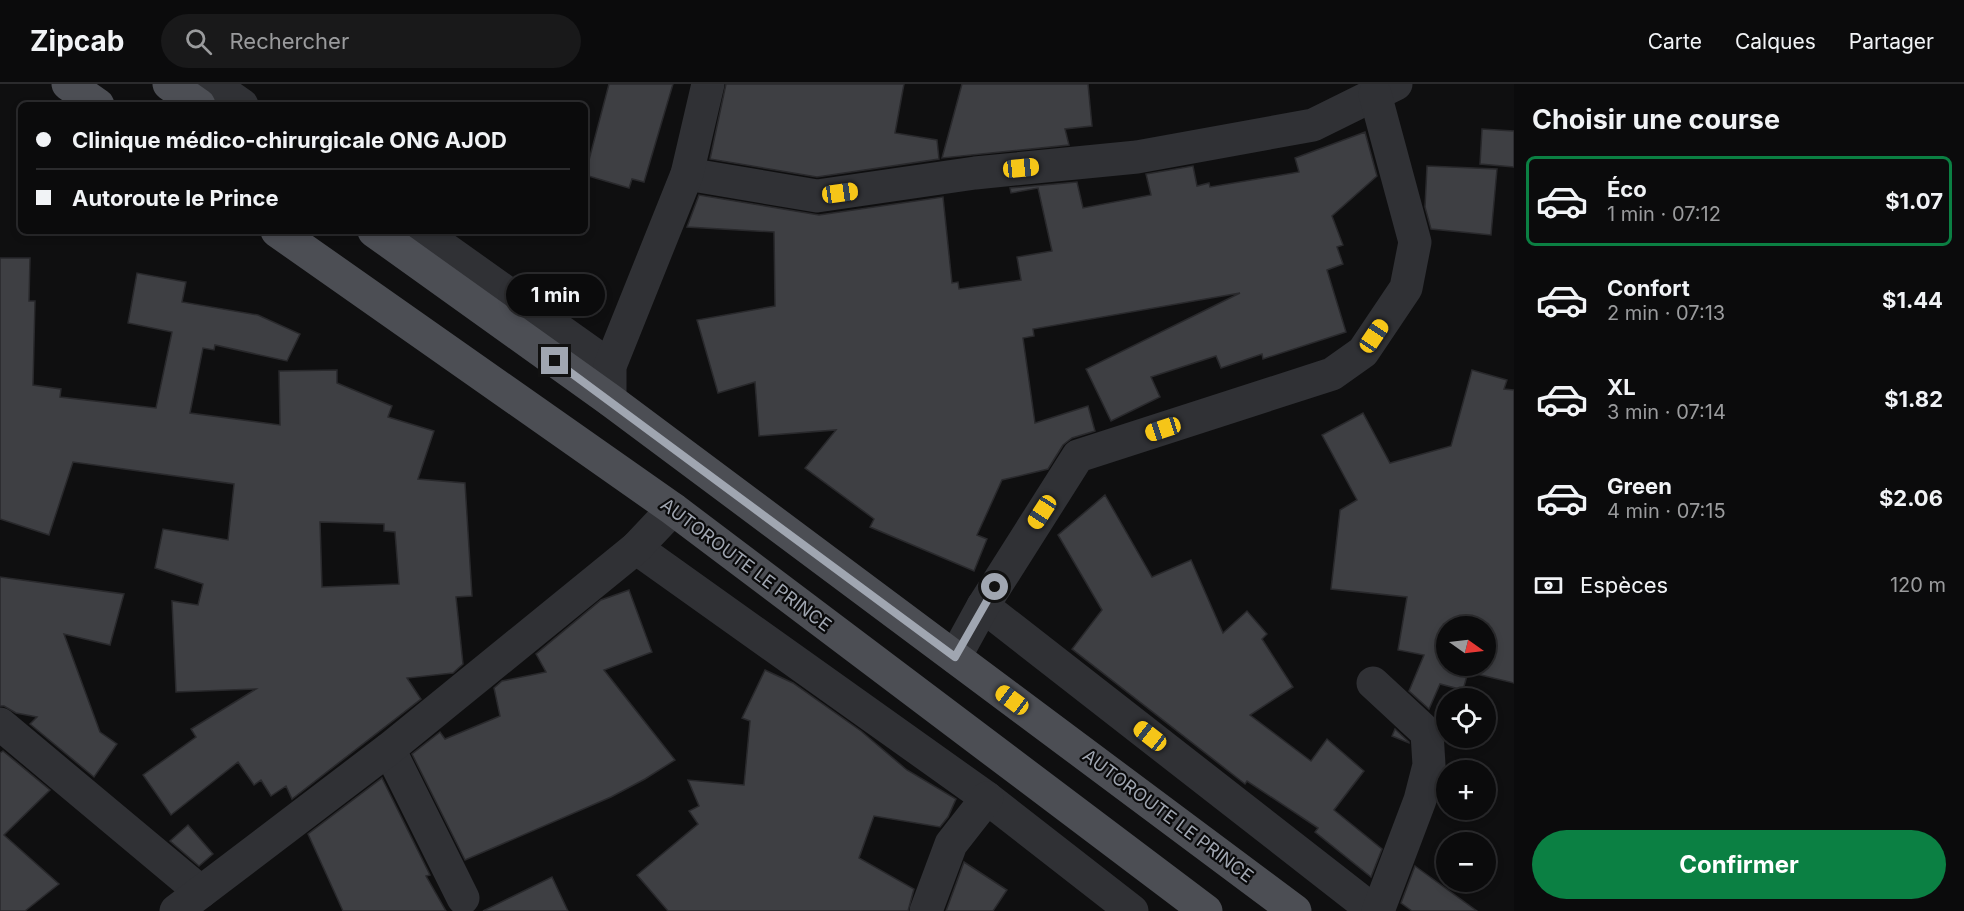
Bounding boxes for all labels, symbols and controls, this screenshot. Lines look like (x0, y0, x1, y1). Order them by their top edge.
search box (161, 14, 581, 68)
text: Zipcab (30, 24, 125, 58)
icon: search (182, 25, 215, 58)
text: Rechercher (230, 28, 349, 54)
text: Carte (1648, 29, 1702, 54)
text: Calques (1735, 29, 1816, 54)
text: Partager (1849, 29, 1934, 54)
text: Choisir une course (1532, 103, 1780, 136)
text: Clinique médico-chirurgicale ONG AJOD (72, 127, 507, 153)
car (1002, 157, 1040, 179)
icon: car (1535, 174, 1589, 228)
text: Éco (1607, 176, 1647, 202)
car (821, 182, 859, 204)
text: Autoroute le Prince (72, 185, 279, 211)
text: $1.07 (1885, 188, 1943, 214)
text: 1 min · 07:12 (1607, 202, 1721, 226)
icon: car (1535, 273, 1589, 327)
callout: 1 min (506, 274, 604, 316)
text: Confort (1607, 275, 1690, 301)
text: 1 min (531, 283, 580, 307)
text: $1.44 (1882, 287, 1943, 313)
text: 2 min · 07:13 (1607, 301, 1725, 325)
car (1356, 316, 1392, 356)
route end (541, 347, 568, 374)
icon: car (1535, 372, 1589, 426)
text: XL (1607, 374, 1636, 400)
text: $1.82 (1884, 386, 1943, 412)
text: 3 min · 07:14 (1607, 400, 1726, 424)
car (1143, 415, 1183, 443)
icon: car (1535, 471, 1589, 525)
text: Green (1607, 473, 1672, 499)
text: $2.06 (1879, 485, 1943, 511)
car (1025, 492, 1059, 532)
street label: AUTOROUTE LE PRINCE (657, 494, 836, 636)
text: 4 min · 07:15 (1607, 499, 1726, 523)
icon: cash (1532, 569, 1565, 602)
text: Espèces (1580, 572, 1668, 598)
route start (981, 573, 1008, 600)
text: 120 m (1890, 573, 1946, 597)
north arrow (1436, 616, 1496, 676)
map controls (1436, 616, 1496, 892)
car (992, 682, 1032, 718)
button: locate (1436, 688, 1496, 748)
car (1130, 718, 1170, 754)
street label: AUTOROUTE LE PRINCE (1079, 745, 1258, 887)
button: + (1436, 760, 1496, 820)
button: Confirmer (1532, 830, 1946, 899)
button: − (1436, 832, 1496, 892)

